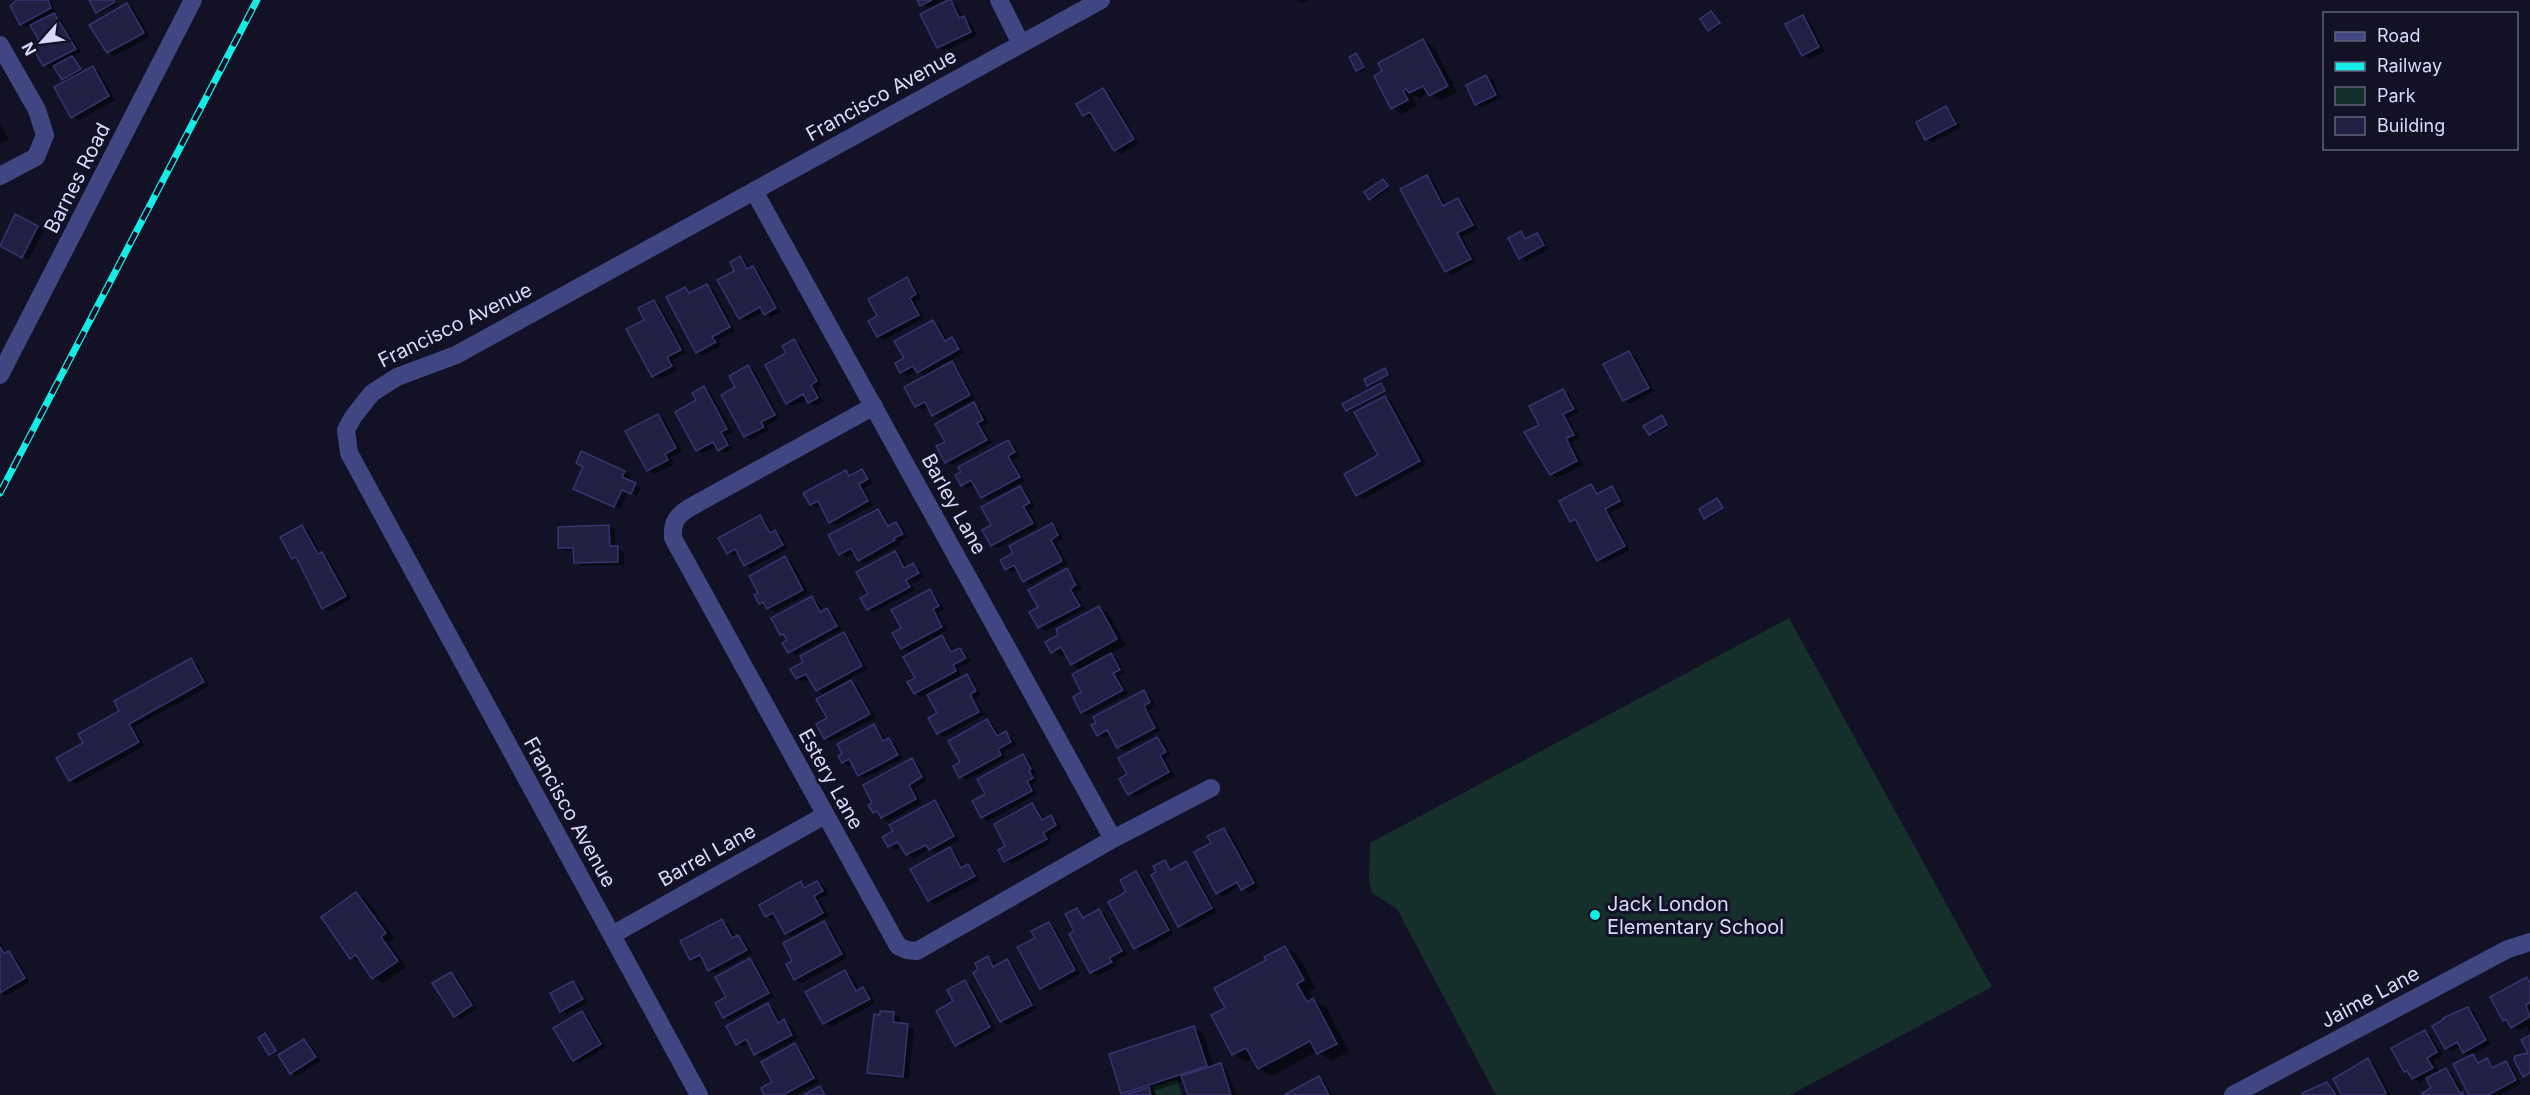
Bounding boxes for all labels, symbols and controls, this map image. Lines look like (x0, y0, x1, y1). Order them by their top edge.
north arrow (12, 12, 72, 72)
legend (2323, 12, 2518, 150)
text: Road (2377, 25, 2420, 46)
text: N (17, 39, 40, 59)
street label: Francisco Avenue (802, 44, 960, 146)
text: Railway (2377, 55, 2442, 76)
text: Park (2377, 85, 2416, 106)
text: Building (2377, 115, 2445, 136)
street label: Barnes Road (39, 119, 115, 237)
street label: Francisco Avenue (374, 277, 536, 373)
street label: Barley Lane (917, 450, 991, 558)
street label: Estery Lane (794, 725, 868, 833)
street label: Francisco Avenue (519, 733, 621, 891)
street label: Barrel Lane (654, 818, 760, 892)
place label: Jack London Elementary School (1607, 892, 1784, 939)
marker: Jack London Elementary School (1588, 908, 1602, 922)
street label: Jaime Lane (2317, 961, 2423, 1033)

